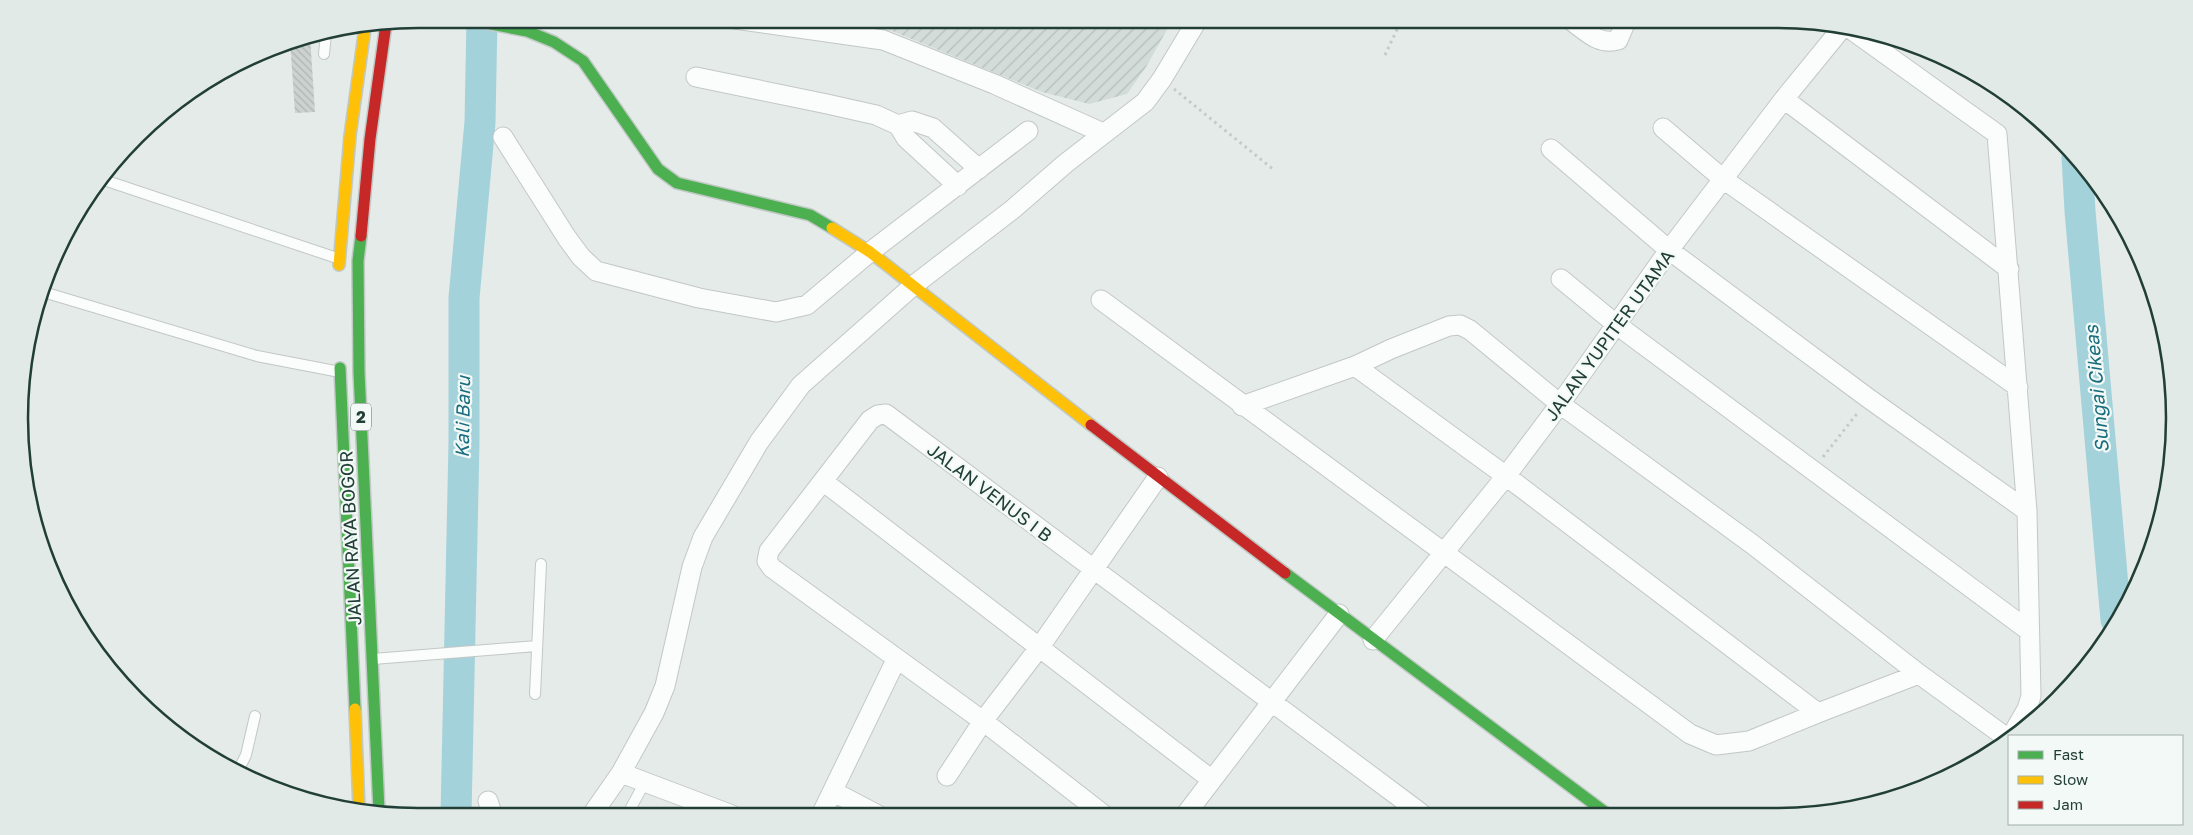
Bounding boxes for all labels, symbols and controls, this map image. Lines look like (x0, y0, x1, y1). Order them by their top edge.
street label: JALAN YUPITER UTAMA (1540, 245, 1678, 425)
water label: Sungai Cikeas (2079, 323, 2113, 454)
water label: Kali Baru (450, 374, 474, 458)
road number: 2 (351, 404, 371, 431)
street label: JALAN VENUS I B (923, 438, 1057, 546)
street label: JALAN RAYA BOGOR (334, 450, 366, 626)
legend (2008, 735, 2183, 825)
text: Fast (2053, 745, 2084, 763)
text: Slow (2053, 770, 2088, 788)
text: Jam (2053, 795, 2083, 813)

